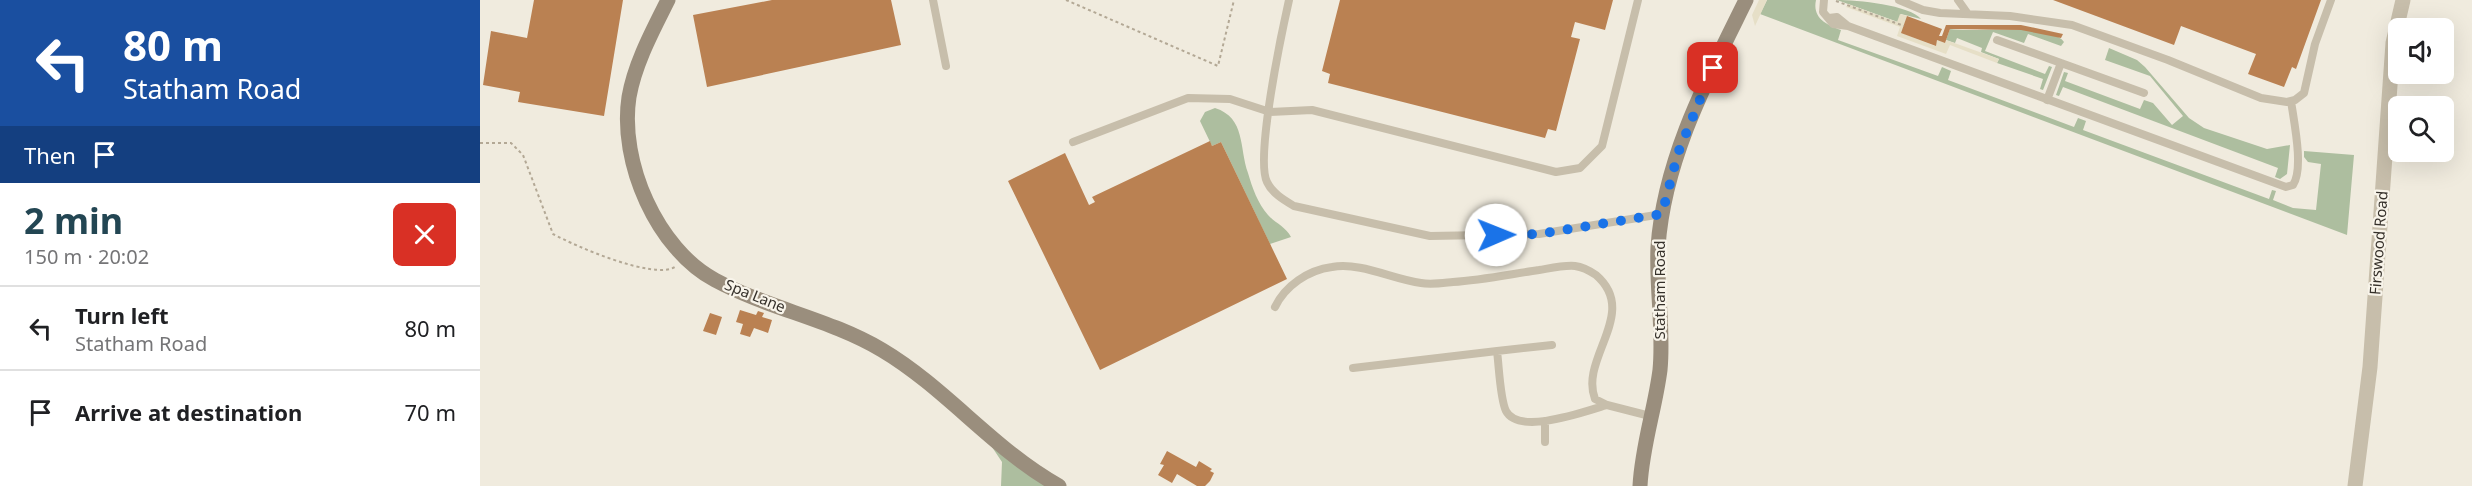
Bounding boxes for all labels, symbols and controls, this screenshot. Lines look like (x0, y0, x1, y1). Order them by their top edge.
text: 80 m (123, 16, 223, 73)
map controls (2388, 18, 2454, 162)
button: sound (2388, 18, 2454, 84)
icon: left (24, 24, 102, 102)
pin (1687, 42, 1738, 93)
icon: arrive (1696, 51, 1729, 84)
text: Statham Road (123, 70, 301, 107)
button: search (2388, 96, 2454, 162)
icon: arrive (88, 138, 121, 171)
text: Then (24, 140, 76, 170)
street label: Firswood Road (2364, 190, 2392, 296)
text: 2 min (24, 196, 123, 245)
button: close (393, 203, 456, 266)
position arrow (1464, 203, 1528, 267)
street label: Statham Road (1649, 240, 1669, 340)
text: 150 m · 20:02 (24, 243, 149, 270)
street label: Spa Lane (722, 274, 789, 316)
text: Turn left (75, 300, 169, 330)
icon: left (24, 312, 57, 345)
text: 80 m (405, 313, 456, 343)
text: Statham Road (75, 330, 207, 357)
icon: arrive (24, 396, 57, 429)
text: Arrive at destination (75, 397, 302, 427)
text: 70 m (405, 397, 456, 427)

